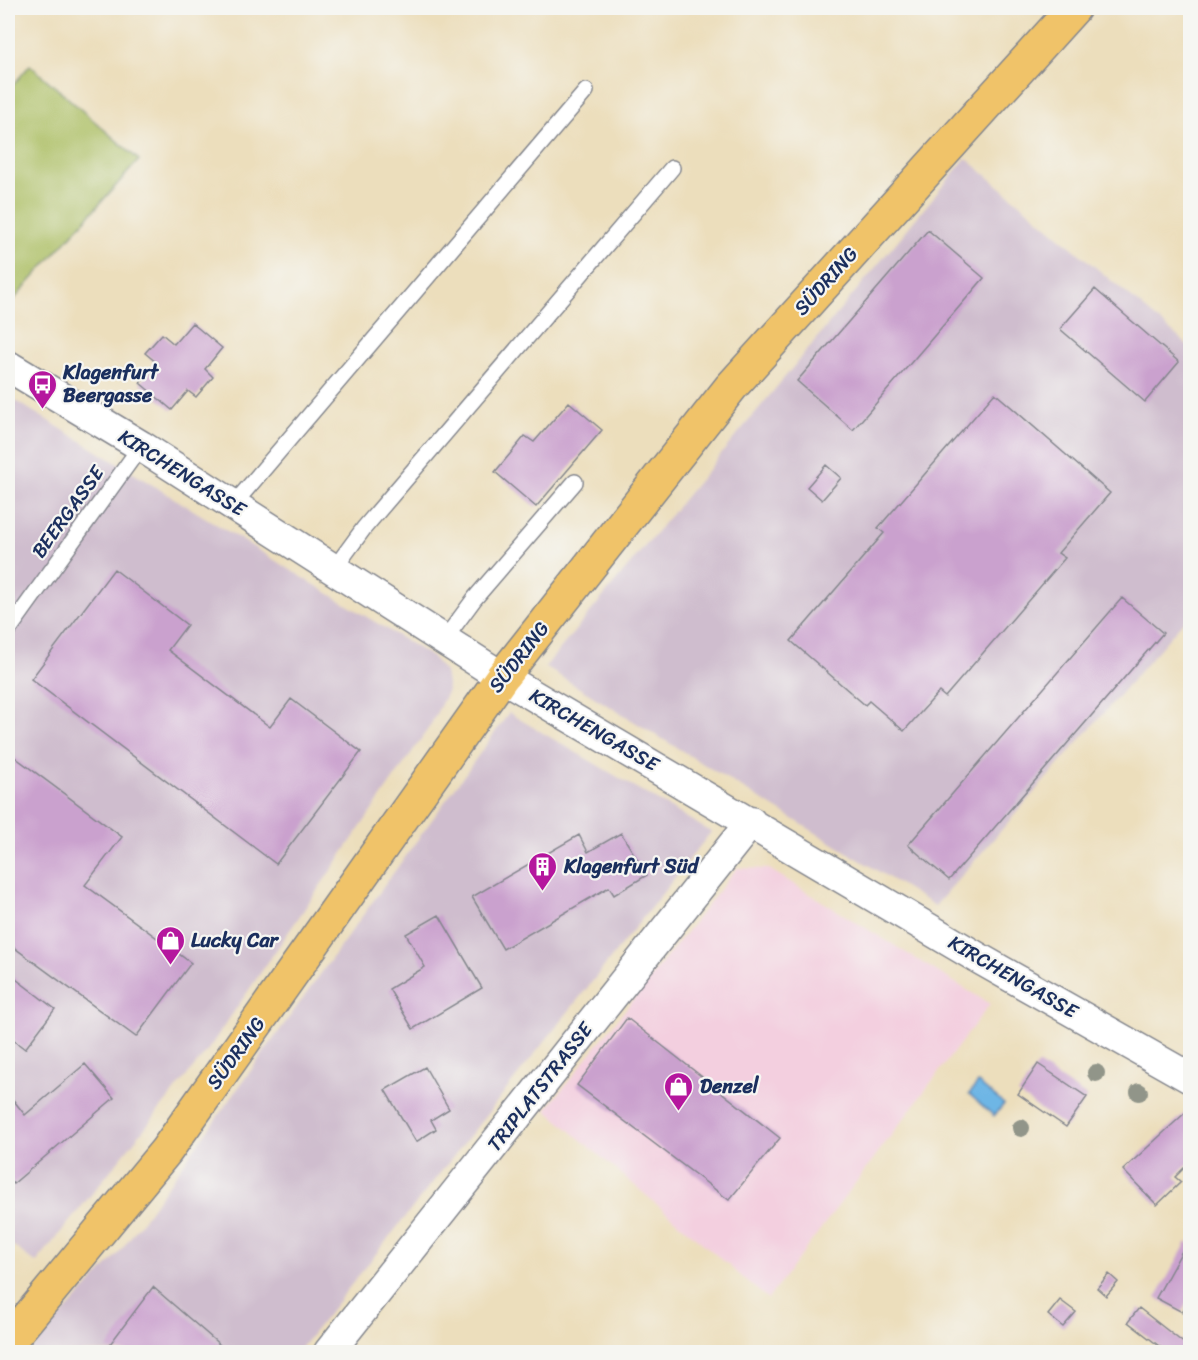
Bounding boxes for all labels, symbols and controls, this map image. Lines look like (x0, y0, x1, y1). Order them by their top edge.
street label: SÜDRING (785, 238, 867, 324)
place label: Klagenfurt Beergasse (62, 355, 160, 413)
bus stop icon: Klagenfurt Beergasse (26, 368, 58, 410)
street label: KIRCHENGASSE (111, 420, 254, 527)
street label: BEERGASSE (22, 457, 115, 566)
street label: SÜDRING (479, 613, 559, 701)
street label: KIRCHENGASSE (522, 679, 667, 782)
place label: Klagenfurt Süd (563, 849, 700, 884)
building icon: Klagenfurt Süd (527, 850, 559, 892)
place label: Lucky Car (191, 923, 280, 958)
shop icon: Lucky Car (154, 924, 186, 966)
street label: KIRCHENGASSE (941, 926, 1086, 1029)
street label: SÜDRING (197, 1009, 275, 1097)
street label: TRIPLATSTRASSE (478, 1013, 603, 1160)
place label: Denzel (700, 1069, 760, 1104)
shop icon: Denzel (663, 1070, 695, 1112)

